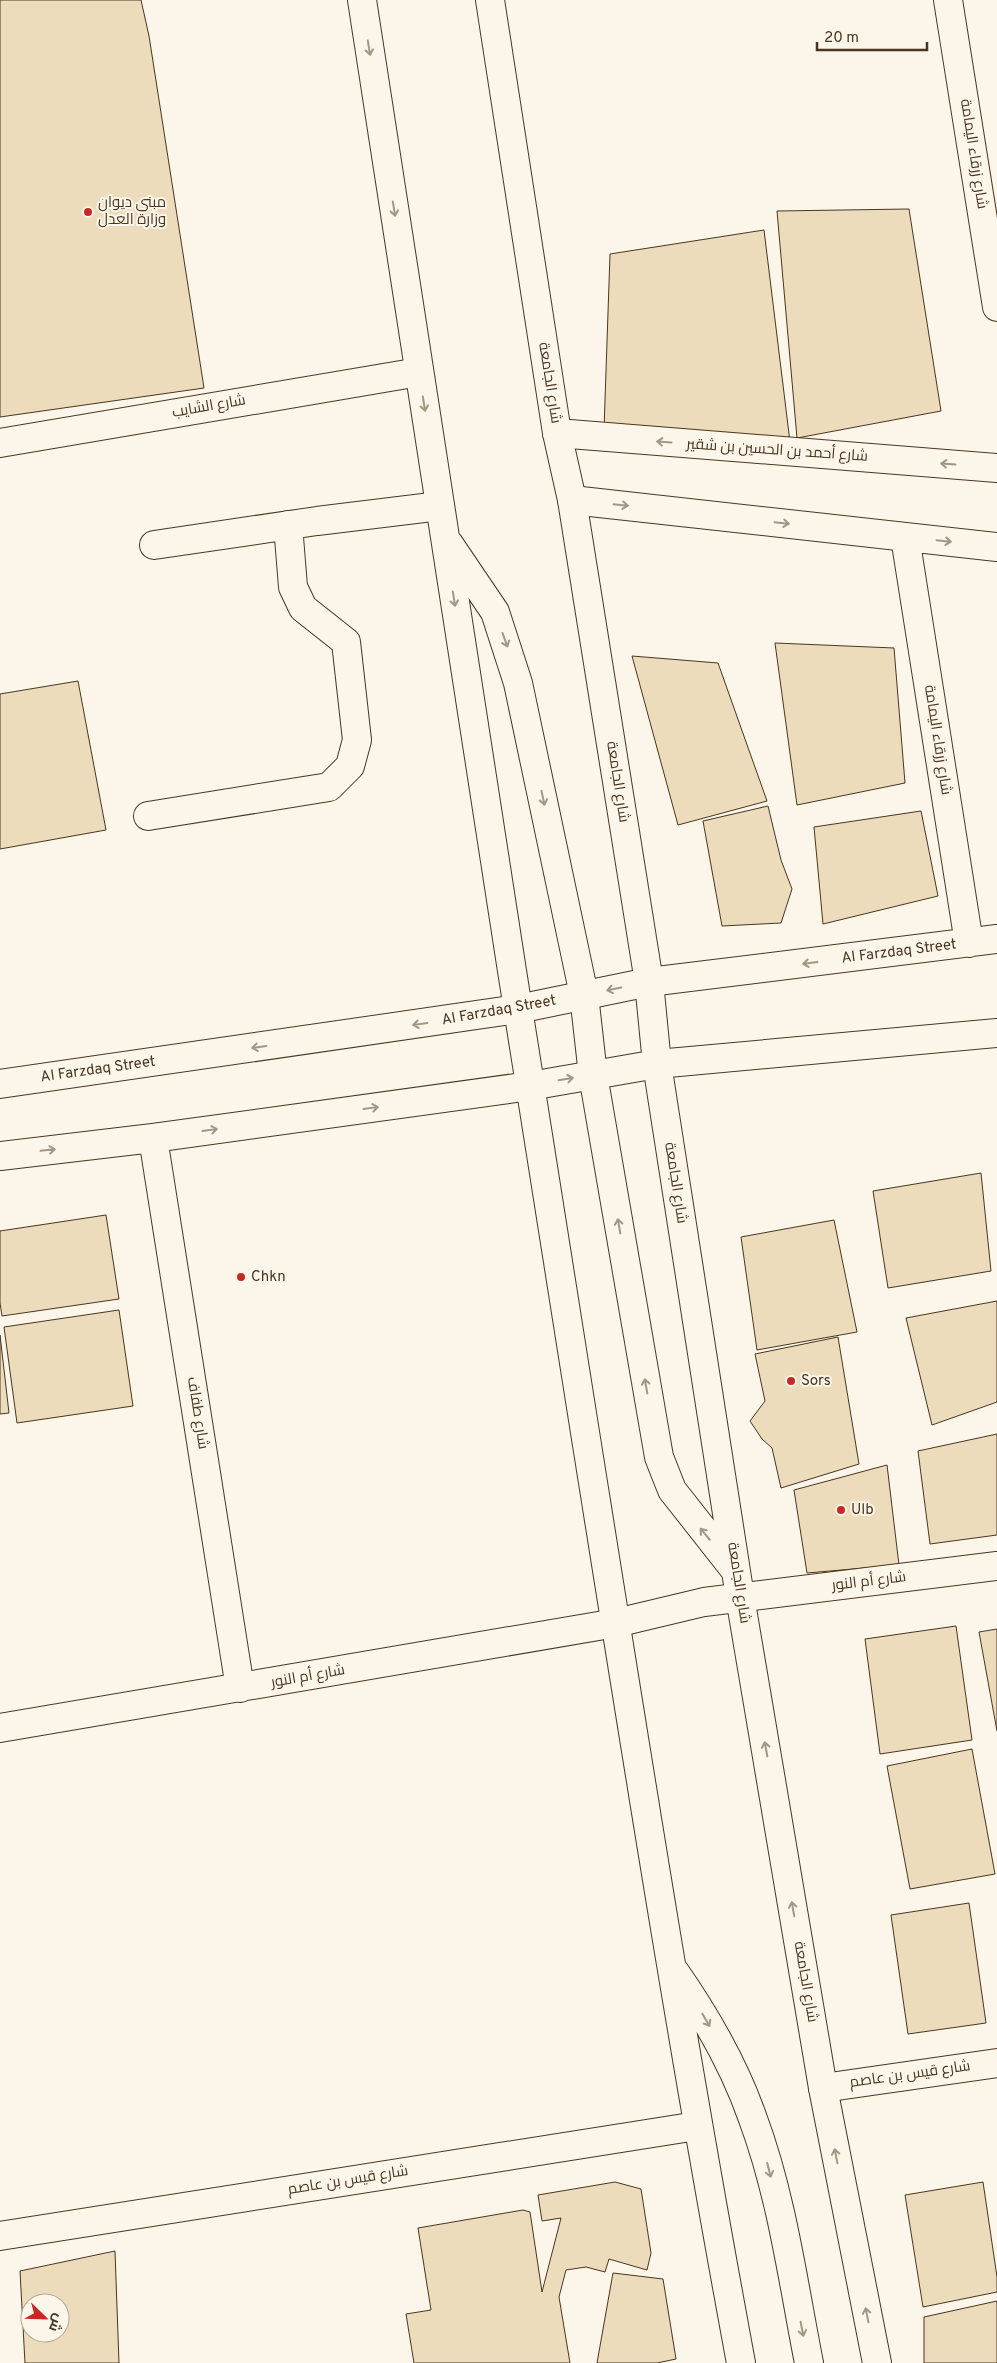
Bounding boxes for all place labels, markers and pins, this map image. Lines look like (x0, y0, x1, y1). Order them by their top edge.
place label: مبنى ديوان وزارة العدل (98, 194, 166, 230)
marker: مبنى ديوان وزارة العدل (82, 206, 94, 218)
place label: Chkn (251, 1268, 286, 1287)
marker: Chkn (235, 1271, 247, 1283)
place label: Sors (801, 1372, 831, 1391)
marker: Sors (785, 1375, 797, 1387)
place label: Ulb (851, 1501, 874, 1520)
marker: Ulb (835, 1504, 847, 1516)

